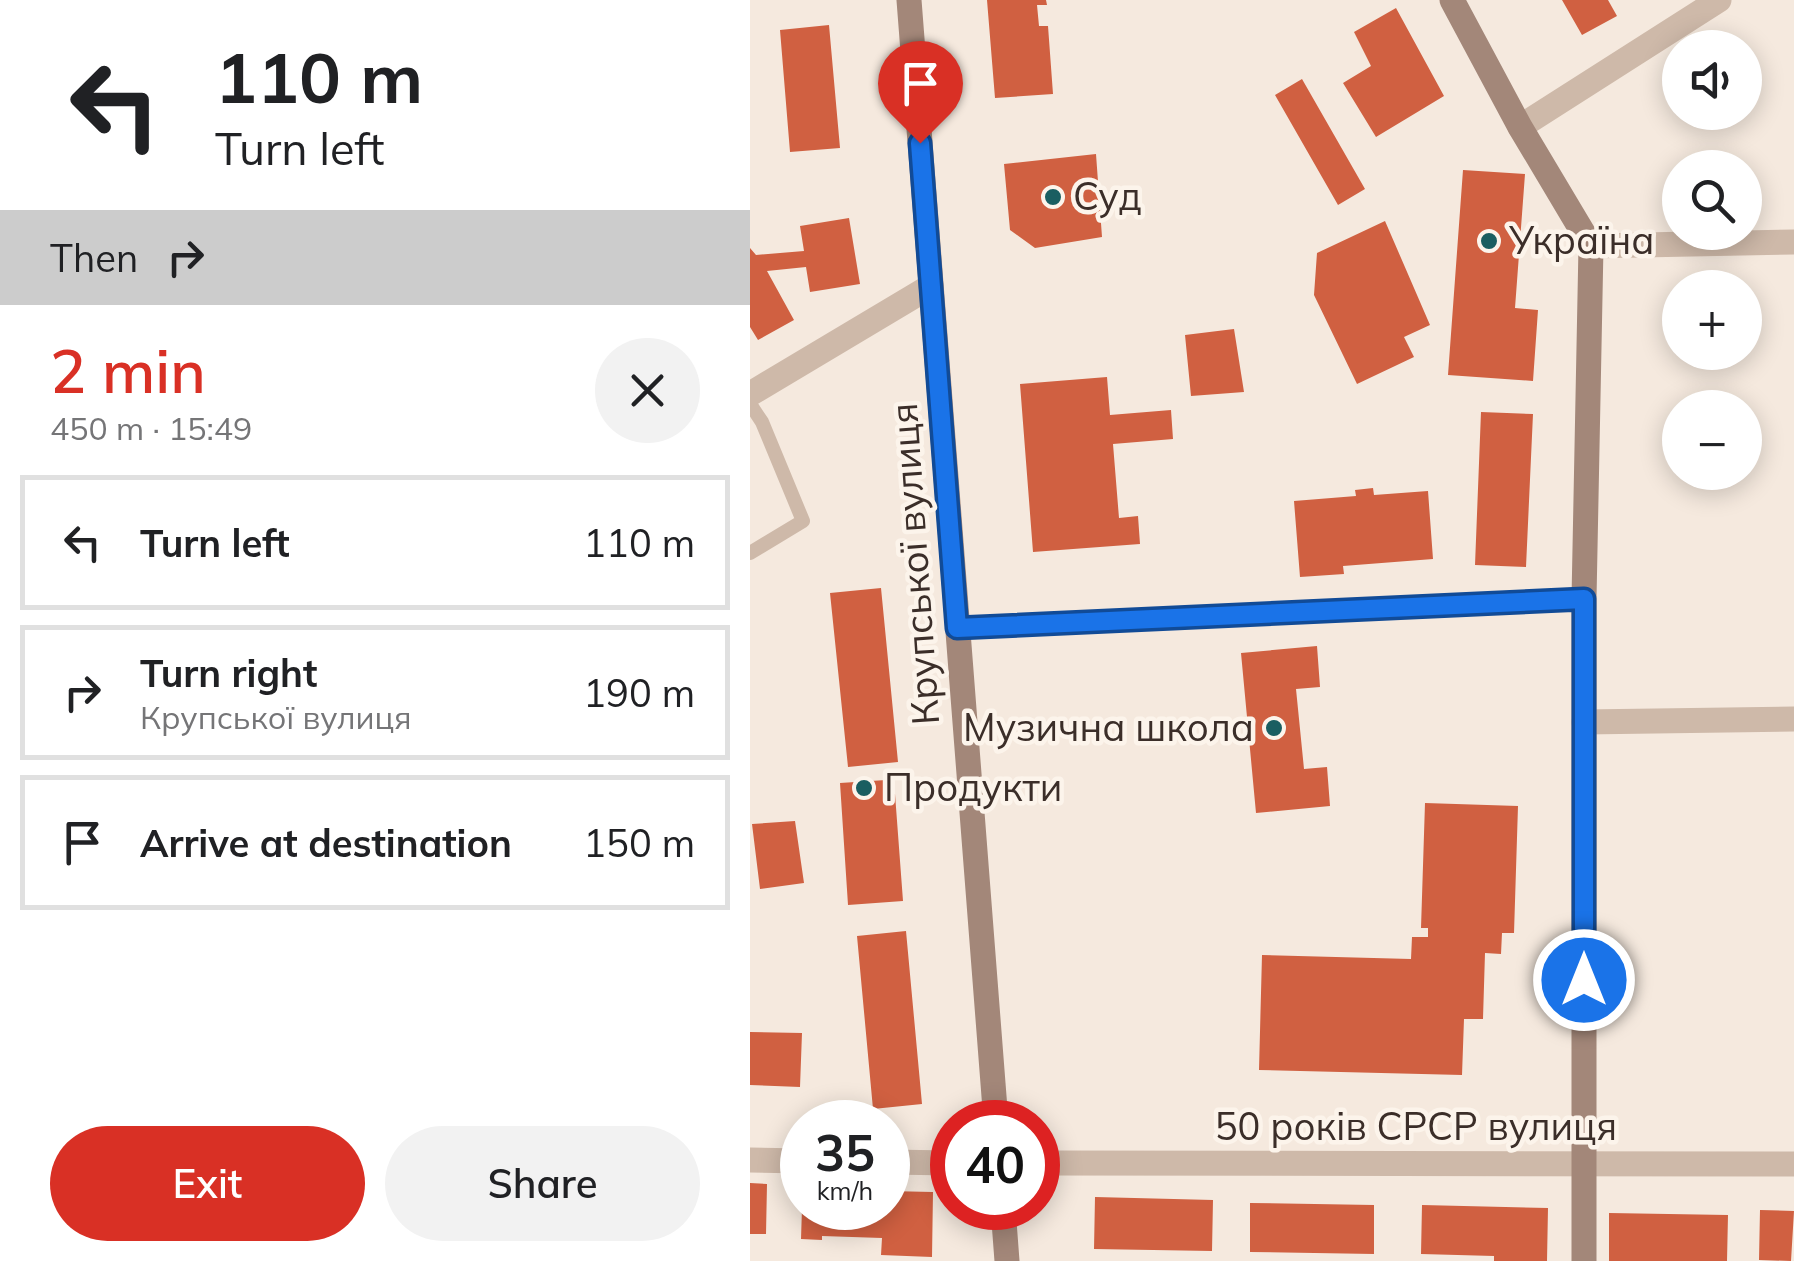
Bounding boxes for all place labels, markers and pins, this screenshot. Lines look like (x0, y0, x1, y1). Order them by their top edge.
pin (878, 41, 963, 144)
place label: Суд (1073, 172, 1142, 220)
marker: Суд (1042, 186, 1064, 208)
place label: Україна (1508, 216, 1654, 264)
marker: Україна (1478, 230, 1500, 252)
place label: Музична школа (963, 703, 1254, 751)
marker: Музична школа (1263, 717, 1285, 739)
place label: Продукти (884, 763, 1062, 811)
marker: Продукти (853, 777, 875, 799)

